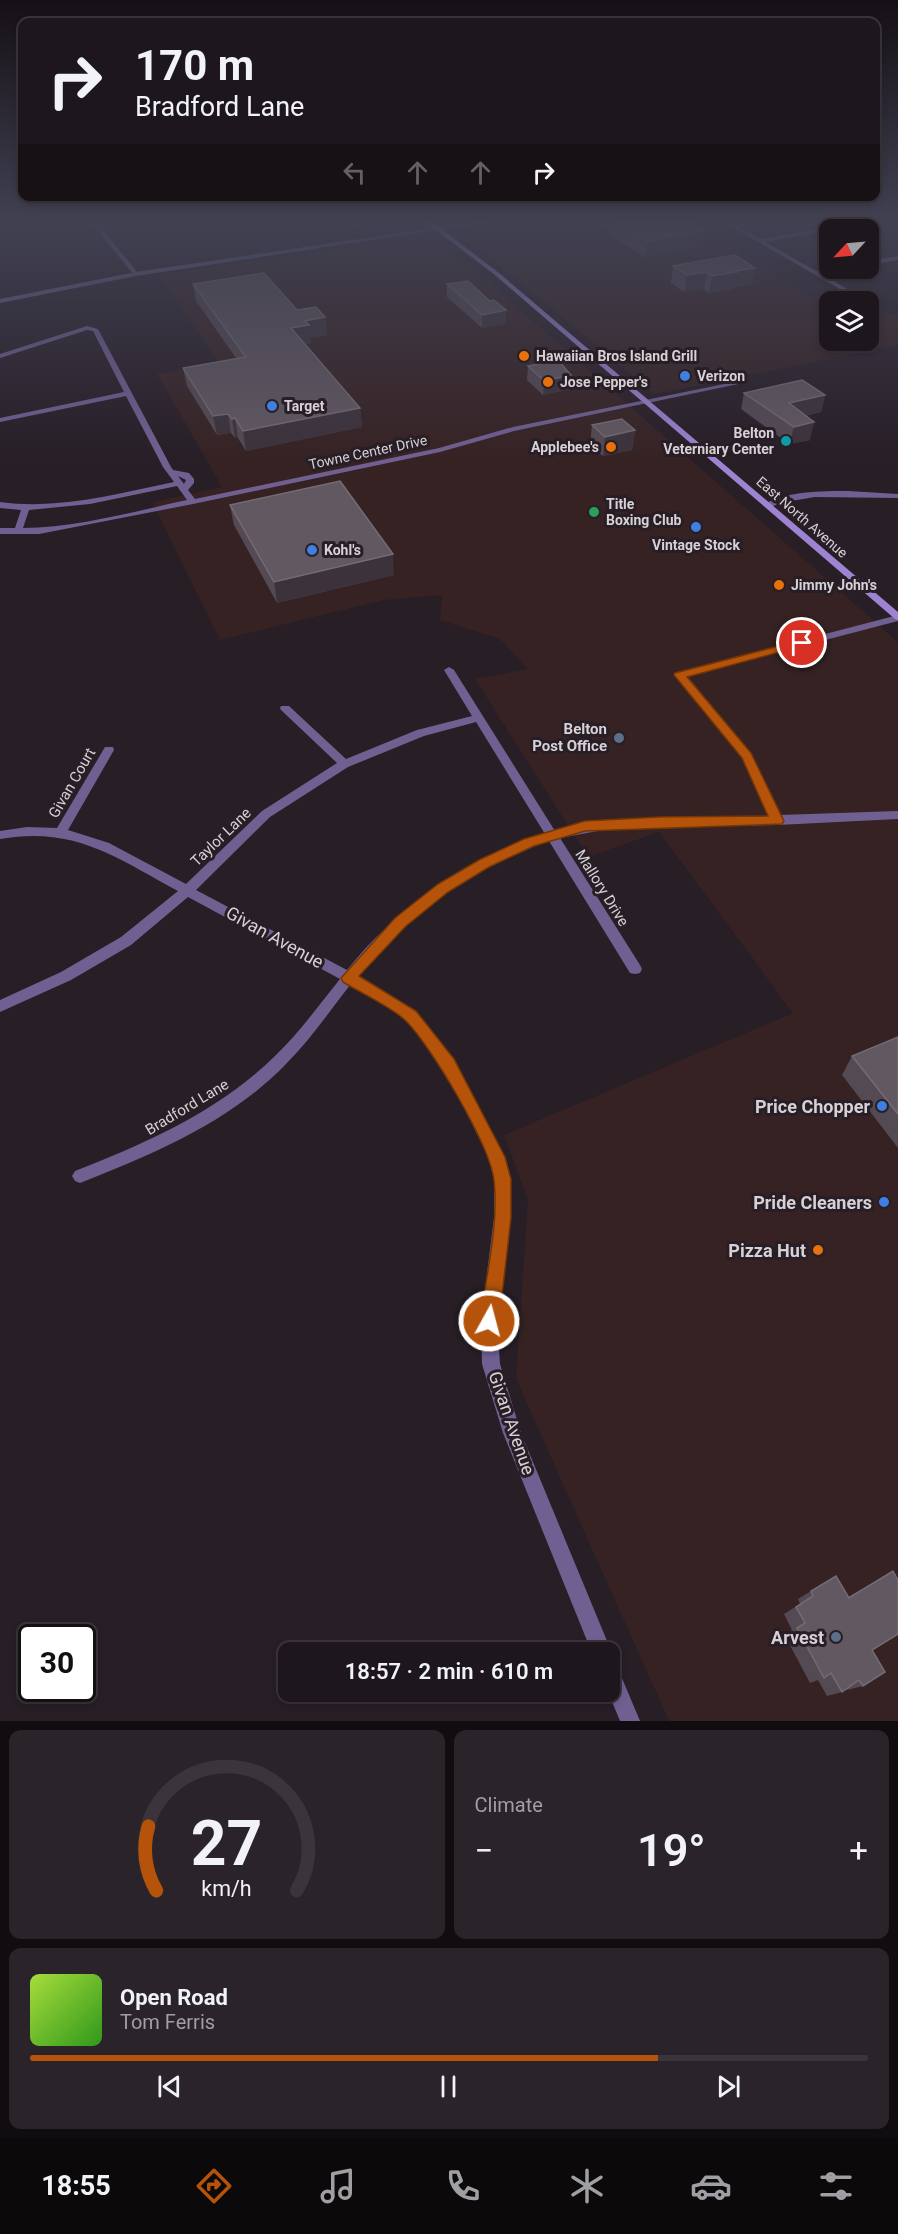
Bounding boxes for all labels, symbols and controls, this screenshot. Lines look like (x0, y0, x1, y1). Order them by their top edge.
text: 170 m (135, 41, 254, 90)
icon: right (36, 42, 114, 120)
text: Bradford Lane (135, 91, 304, 123)
icon: left (338, 156, 371, 189)
icon: ahead (401, 156, 434, 189)
icon: ahead (464, 156, 497, 189)
icon: right (527, 156, 560, 189)
north arrow (819, 219, 879, 279)
map controls (819, 219, 879, 351)
button: layers (819, 291, 879, 351)
place label: Hawaiian Bros Island Grill (536, 348, 697, 364)
marker: Hawaiian Bros Island Grill (517, 349, 531, 363)
place label: Verizon (697, 368, 745, 384)
marker: Verizon (678, 369, 692, 383)
place label: Jose Pepper's (560, 374, 648, 390)
marker: Jose Pepper's (541, 375, 555, 389)
place label: Target (284, 398, 325, 414)
marker: Target (265, 399, 279, 413)
place label: Belton Veterniary Center (663, 425, 774, 457)
street label: Towne Center Drive (307, 432, 429, 472)
marker: Belton Veterniary Center (779, 434, 793, 448)
place label: Applebee's (531, 439, 599, 455)
marker: Applebee's (604, 440, 618, 454)
street label: East North Avenue (753, 473, 851, 561)
place label: Title Boxing Club (606, 496, 682, 528)
marker: Title Boxing Club (587, 505, 601, 519)
marker: Vintage Stock (689, 520, 703, 534)
place label: Vintage Stock (652, 537, 740, 553)
place label: Kohl's (324, 542, 361, 558)
marker: Kohl's (305, 543, 319, 557)
place label: Jimmy John's (791, 577, 877, 593)
marker: Jimmy John's (772, 578, 786, 592)
pin (776, 617, 827, 668)
icon: arrive (785, 626, 818, 659)
place label: Belton Post Office (532, 720, 607, 755)
marker: Belton Post Office (612, 731, 626, 745)
street label: Givan Court (45, 745, 99, 821)
street label: Taylor Lane (187, 804, 255, 870)
street label: Mallory Drive (571, 846, 633, 930)
street label: Givan Avenue (223, 902, 327, 972)
street label: Bradford Lane (142, 1075, 232, 1139)
place label: Price Chopper (755, 1096, 870, 1117)
marker: Price Chopper (875, 1099, 889, 1113)
place label: Pride Cleaners (753, 1192, 872, 1213)
marker: Pride Cleaners (877, 1195, 891, 1209)
place label: Pizza Hut (728, 1240, 806, 1261)
marker: Pizza Hut (811, 1243, 825, 1257)
position arrow (457, 1289, 521, 1353)
street label: Givan Avenue (484, 1368, 540, 1478)
speed limit sign: 30 (18, 1624, 96, 1702)
place label: Arvest (771, 1627, 824, 1648)
marker: Arvest (829, 1630, 843, 1644)
text: 18:57 · 2 min · 610 m (345, 1659, 553, 1684)
text: Climate (475, 1793, 543, 1817)
text: 27 (191, 1807, 263, 1880)
text: 19° (637, 1824, 706, 1877)
text: − (475, 1831, 493, 1870)
text: + (849, 1831, 868, 1870)
text: km/h (202, 1877, 252, 1902)
text: Open Road (120, 1985, 228, 2010)
text: Tom Ferris (120, 2010, 215, 2034)
icon: previous (153, 2070, 186, 2103)
icon: pause (432, 2070, 465, 2103)
icon: next (712, 2070, 745, 2103)
icon: directions (193, 2165, 235, 2207)
icon: music (317, 2165, 359, 2207)
icon: phone (442, 2165, 484, 2207)
icon: climate (566, 2165, 608, 2207)
icon: car (690, 2165, 732, 2207)
icon: filters (815, 2165, 857, 2207)
text: 18:55 (41, 2170, 111, 2202)

